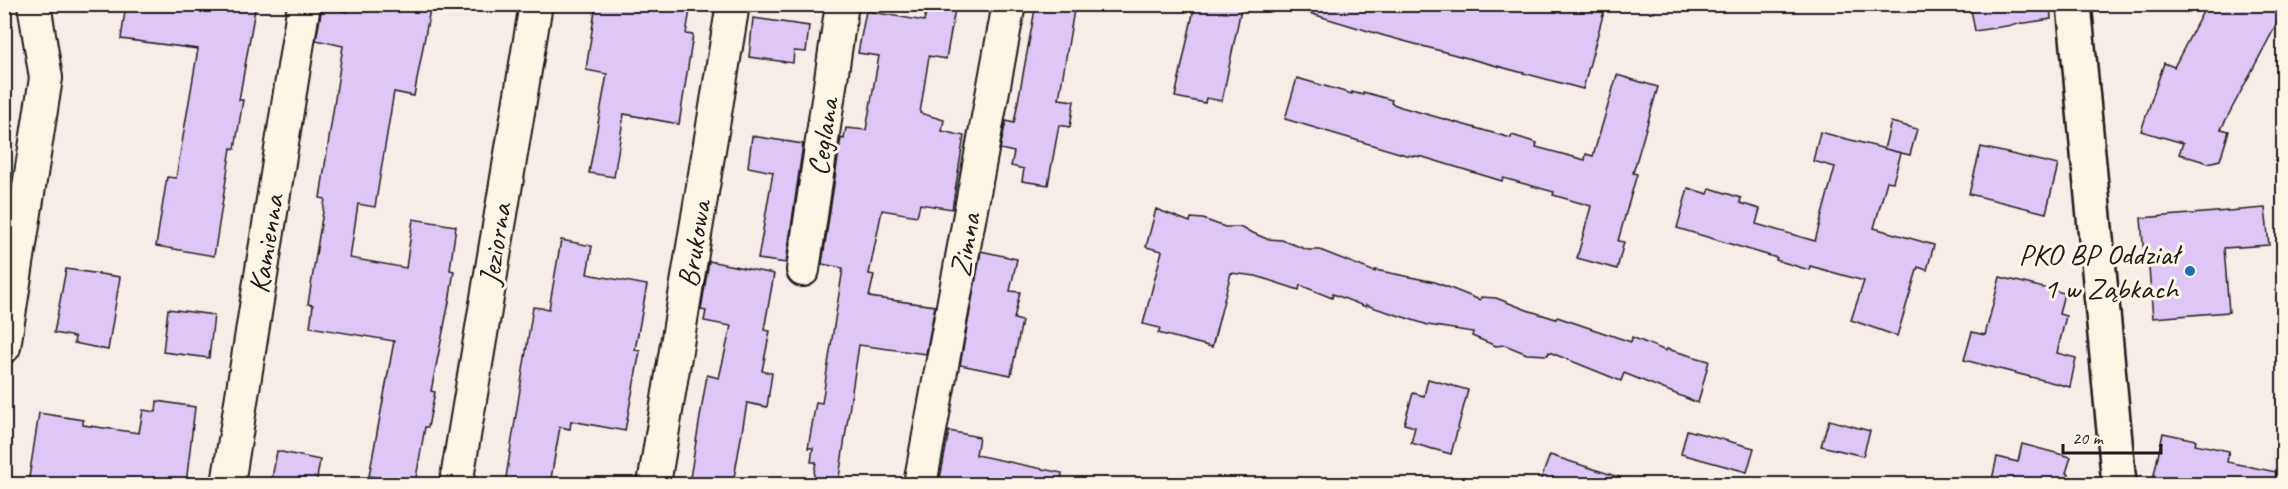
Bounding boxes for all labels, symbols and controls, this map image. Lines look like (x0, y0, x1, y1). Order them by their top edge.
street label: Ceglana (799, 93, 848, 178)
street label: Kamienna (239, 190, 293, 296)
street label: Brukowa (668, 195, 720, 290)
street label: Jeziorna (470, 199, 520, 289)
street label: Zimna (941, 208, 990, 280)
place label: PKO BP Oddział 1 w Ząbkach (2019, 235, 2183, 307)
marker: PKO BP Oddział 1 w Ząbkach (2183, 264, 2197, 278)
scale bar (2063, 417, 2160, 455)
text: 20 m (2072, 427, 2105, 449)

